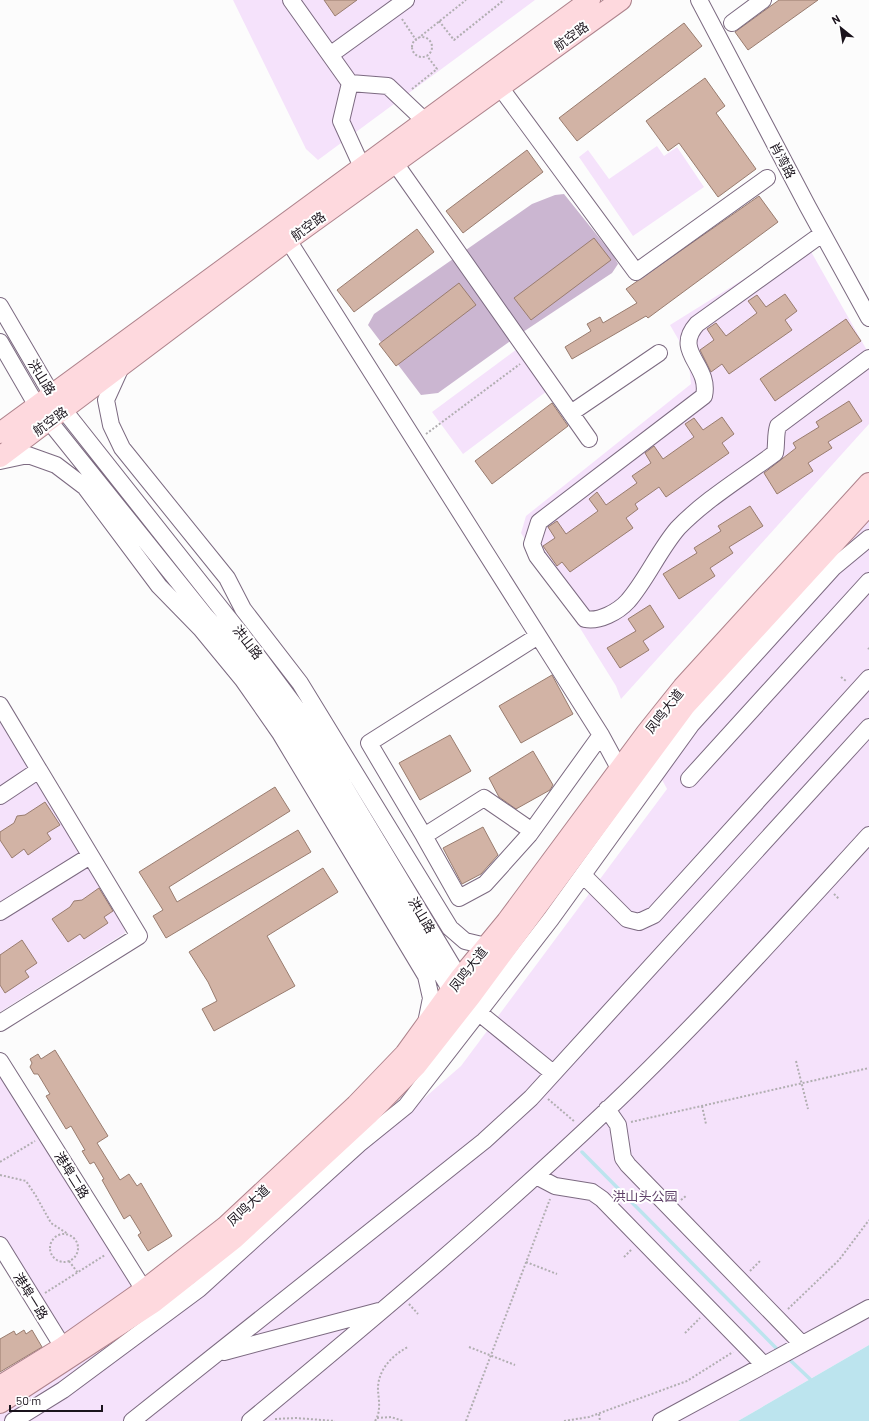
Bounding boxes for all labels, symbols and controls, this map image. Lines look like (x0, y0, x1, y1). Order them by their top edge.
north arrow (821, 8, 861, 48)
text: N (829, 11, 842, 26)
street label: 航空路 (551, 18, 591, 54)
street label: 肖湾路 (767, 139, 799, 181)
street label: 航空路 (288, 208, 328, 244)
street label: 洪山路 (25, 356, 59, 398)
street label: 航空路 (30, 403, 70, 439)
street label: 洪山路 (230, 622, 266, 662)
street label: 凤鸣大道 (642, 686, 686, 736)
street label: 洪山路 (405, 894, 439, 936)
street label: 凤鸣大道 (446, 944, 490, 994)
street label: 港埠二路 (51, 1149, 93, 1201)
street label: 凤鸣大道 (224, 1181, 272, 1229)
park label: 洪山头公园 (612, 1188, 678, 1204)
street label: 港埠一路 (10, 1270, 52, 1322)
scale bar (10, 1387, 102, 1413)
text: 50 m (16, 1393, 41, 1407)

